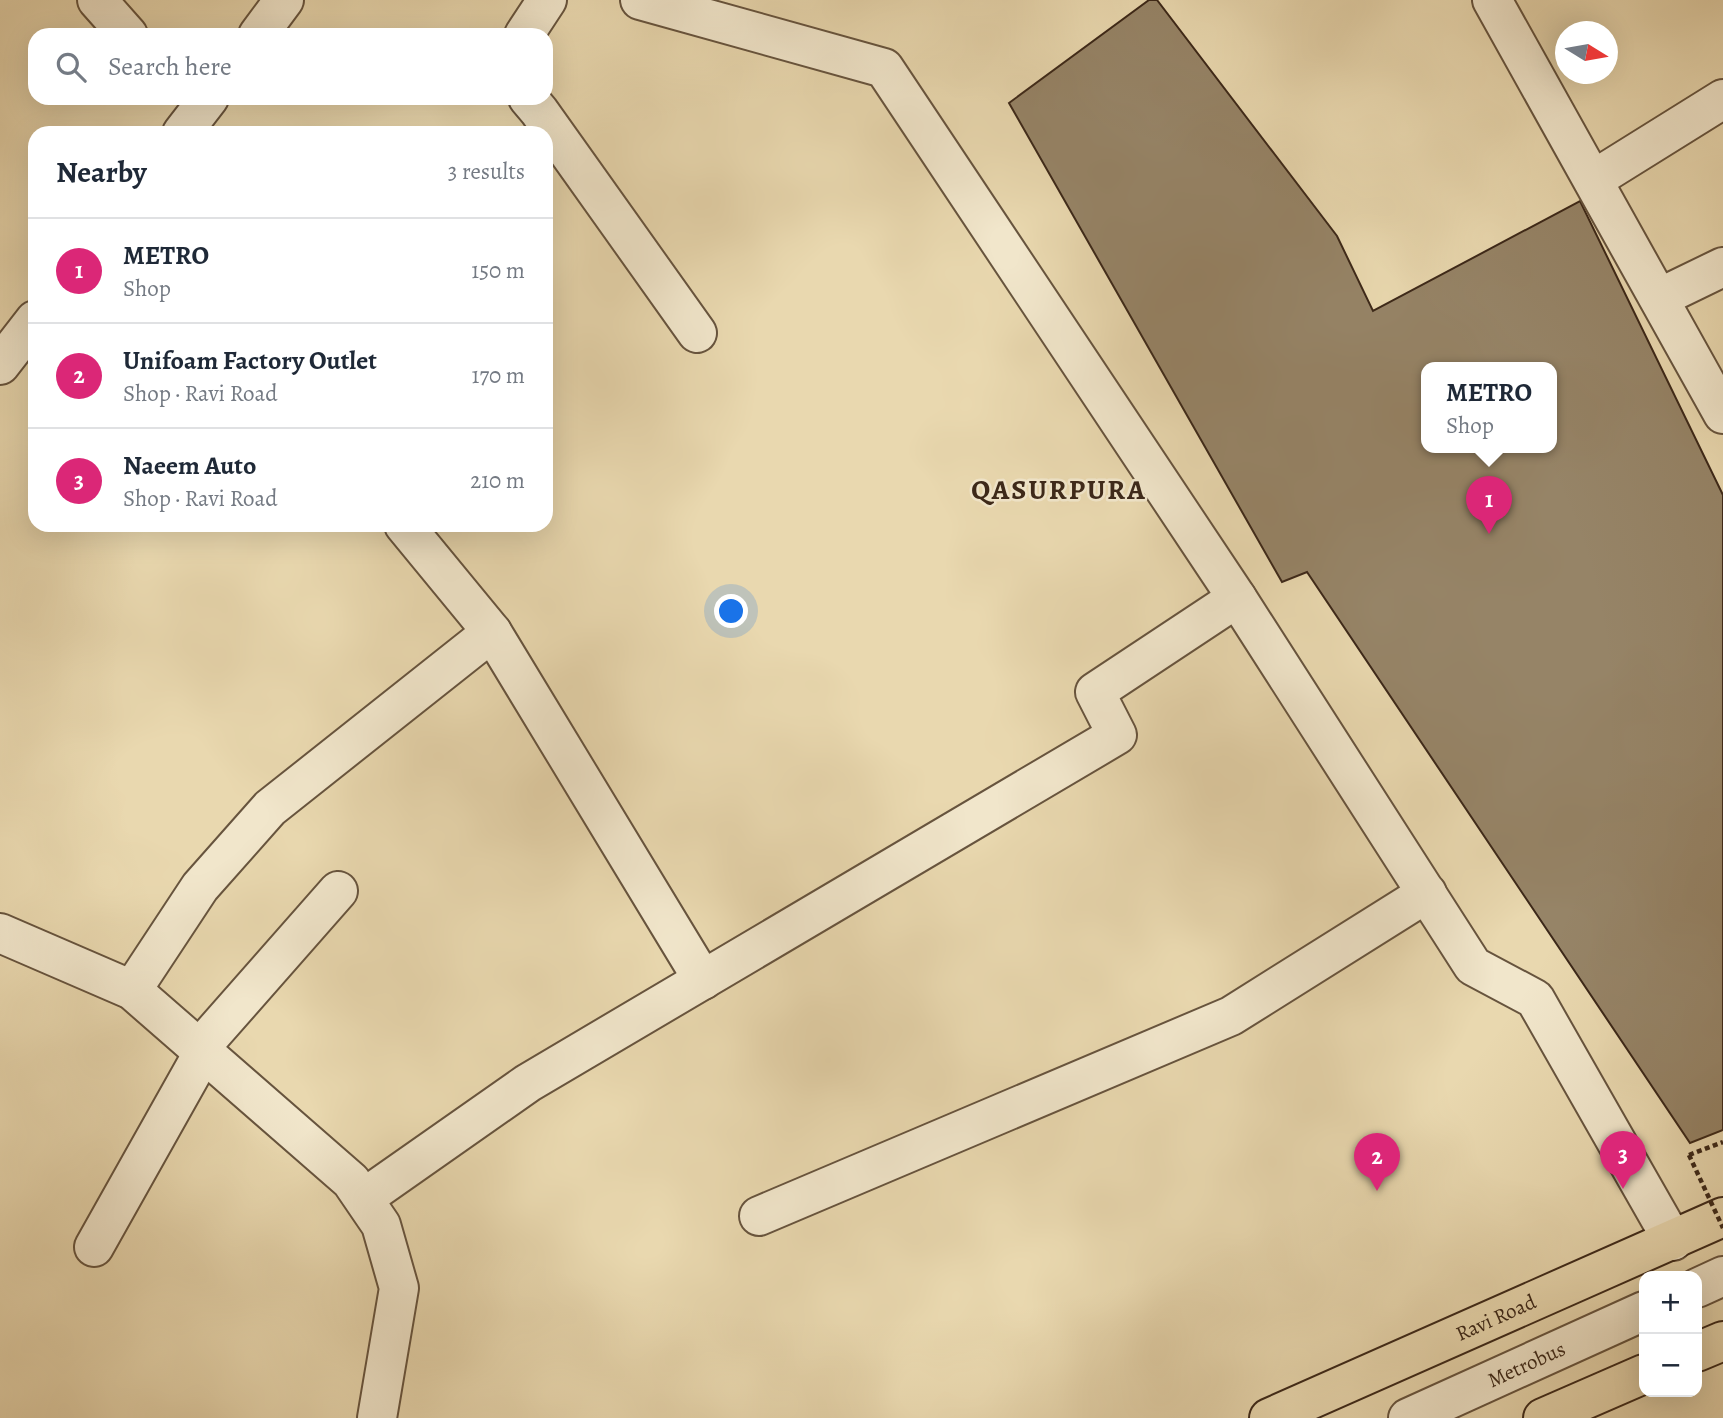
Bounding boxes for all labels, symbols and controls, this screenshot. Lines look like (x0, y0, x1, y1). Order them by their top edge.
north arrow (1555, 21, 1618, 84)
search box (28, 28, 553, 105)
icon: search (52, 48, 90, 86)
text: Search here (108, 49, 232, 84)
text: Nearby (56, 152, 147, 192)
text: 3 results (448, 156, 525, 187)
text: METRO (123, 238, 209, 273)
text: 1 (75, 255, 83, 286)
text: 150 m (471, 255, 525, 286)
text: Shop (123, 273, 171, 304)
text: Unifoam Factory Outlet (123, 343, 377, 378)
text: 2 (73, 360, 85, 391)
text: 170 m (472, 360, 525, 391)
popup (1421, 362, 1557, 453)
text: METRO (1446, 375, 1532, 410)
text: Shop · Ravi Road (123, 378, 278, 409)
text: Shop (1446, 410, 1494, 441)
text: Naeem Auto (123, 448, 256, 483)
text: 3 (74, 465, 84, 496)
text: 210 m (470, 465, 525, 496)
district label: QASURPURA (971, 471, 1147, 509)
pin: 1 (1466, 476, 1512, 534)
text: Shop · Ravi Road (123, 483, 278, 514)
your location (714, 594, 748, 628)
pin: 3 (1600, 1131, 1646, 1189)
pin: 2 (1354, 1133, 1400, 1191)
map controls (1639, 1271, 1702, 1397)
button: + (1639, 1271, 1702, 1334)
street label: Ravi Road (1451, 1287, 1541, 1348)
button: − (1639, 1334, 1702, 1397)
street label: Metrobus (1483, 1335, 1570, 1394)

